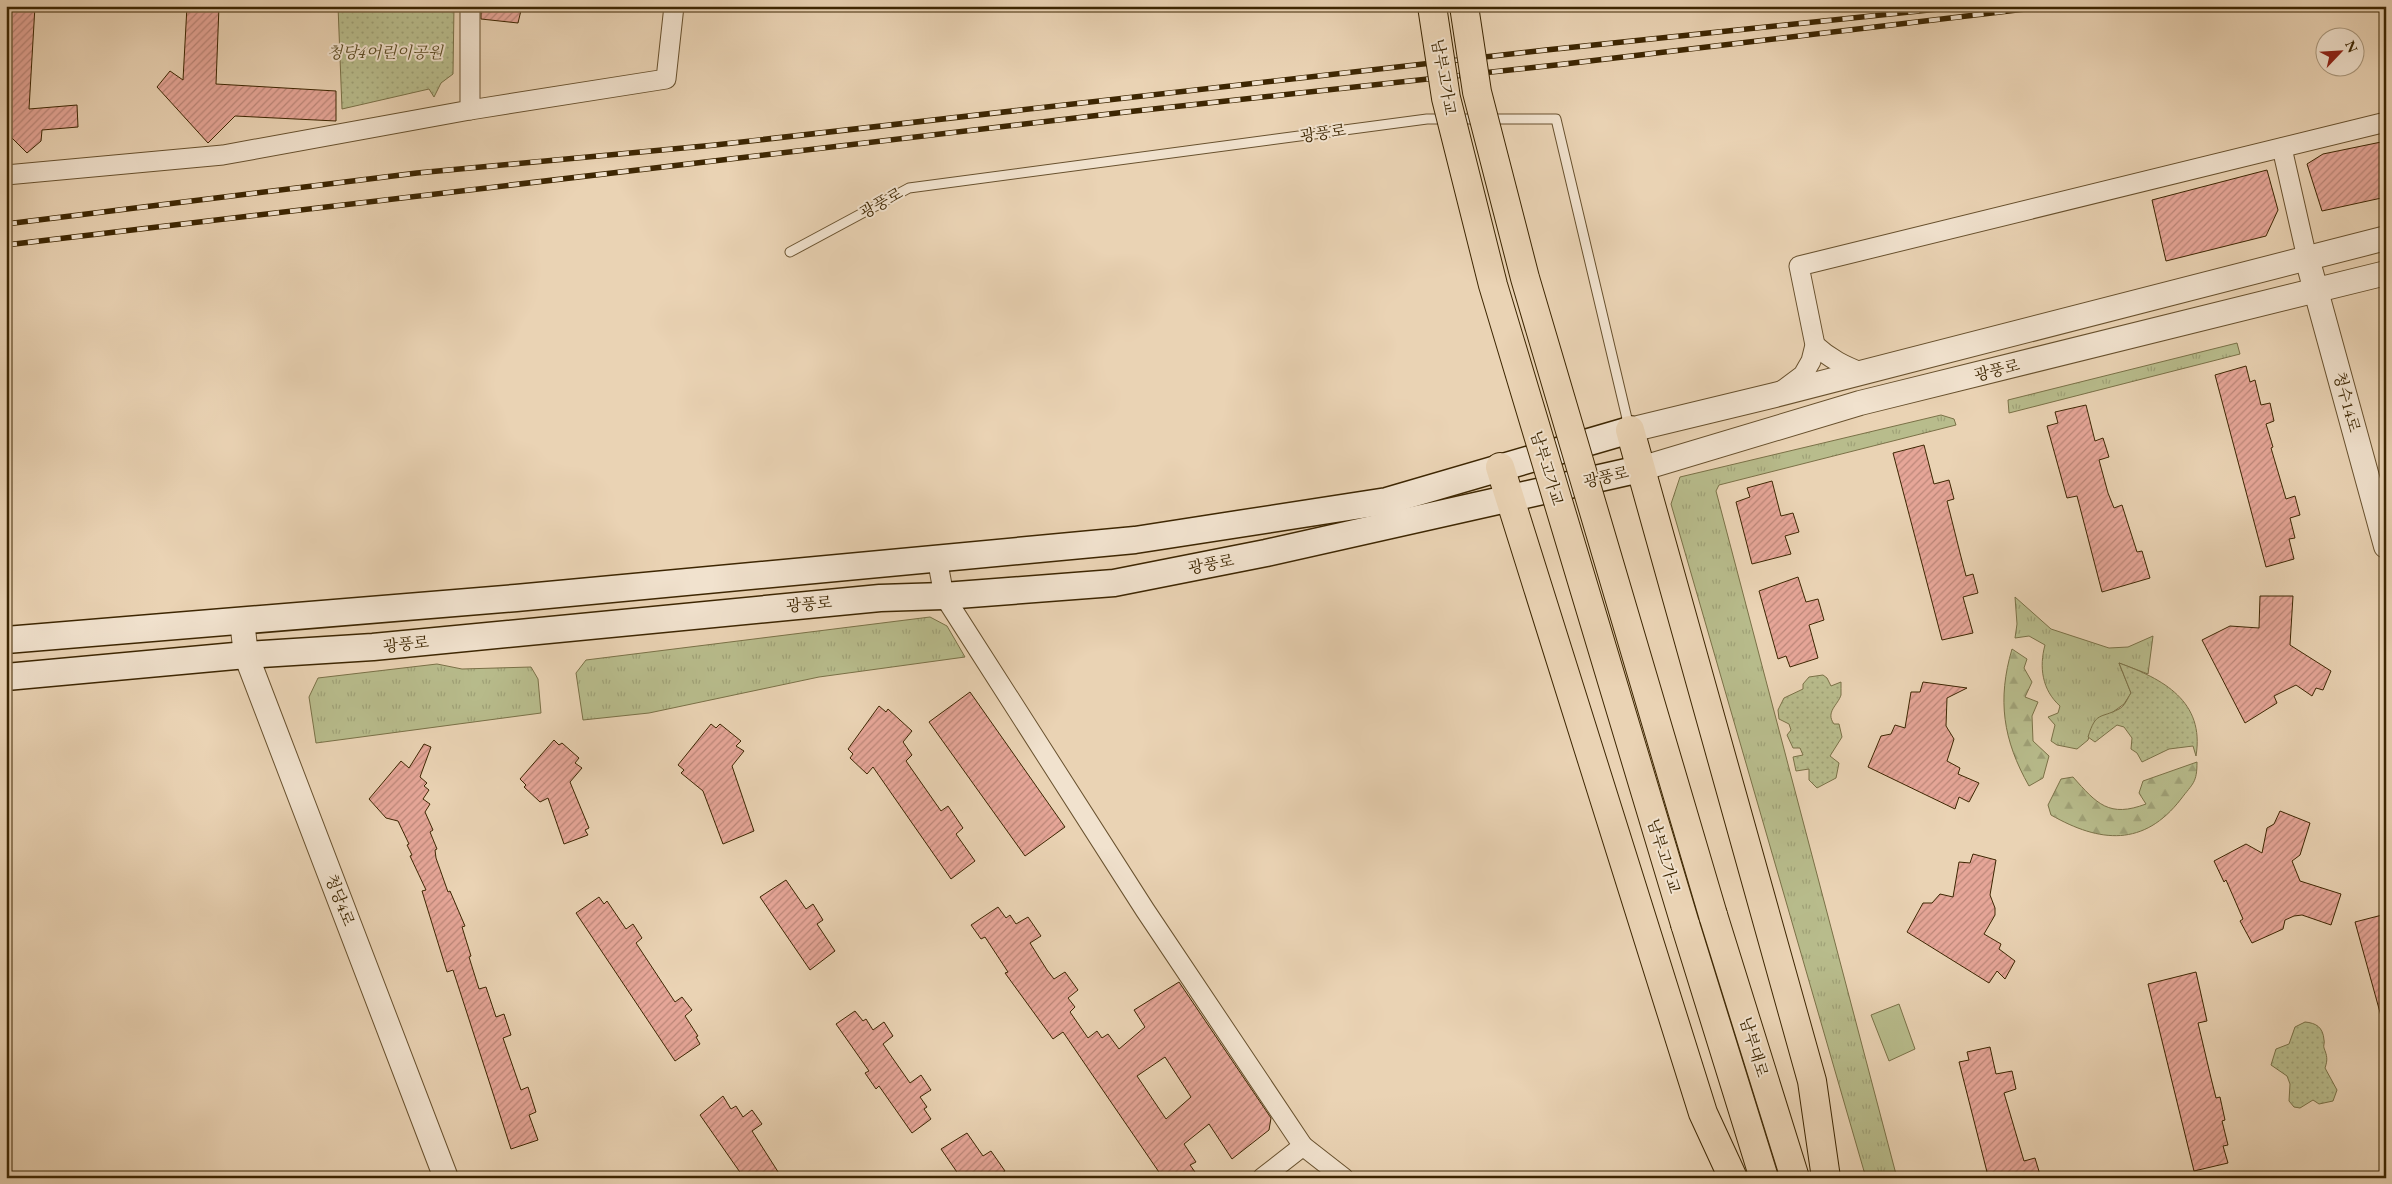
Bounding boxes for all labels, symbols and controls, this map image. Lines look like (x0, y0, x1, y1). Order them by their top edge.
north arrow (2314, 28, 2364, 78)
street label: 남부고가교 (1427, 37, 1461, 117)
text: N (2341, 38, 2363, 56)
park label: 청당4어린이공원 (327, 42, 444, 63)
street label: 광풍로 (1299, 119, 1348, 147)
street label: 광풍로 (856, 182, 907, 223)
street label: 광풍로 (1972, 354, 2023, 386)
street label: 청수14로 (2329, 369, 2365, 435)
street label: 남부고가교 (1526, 428, 1568, 508)
street label: 광풍로 (1581, 461, 1631, 492)
street label: 광풍로 (1186, 549, 1236, 579)
street label: 광풍로 (785, 591, 834, 616)
street label: 광풍로 (382, 631, 431, 657)
street label: 남부고가교 (1643, 816, 1685, 896)
street label: 청당4로 (321, 871, 360, 929)
street label: 남부대로 (1735, 1014, 1773, 1080)

